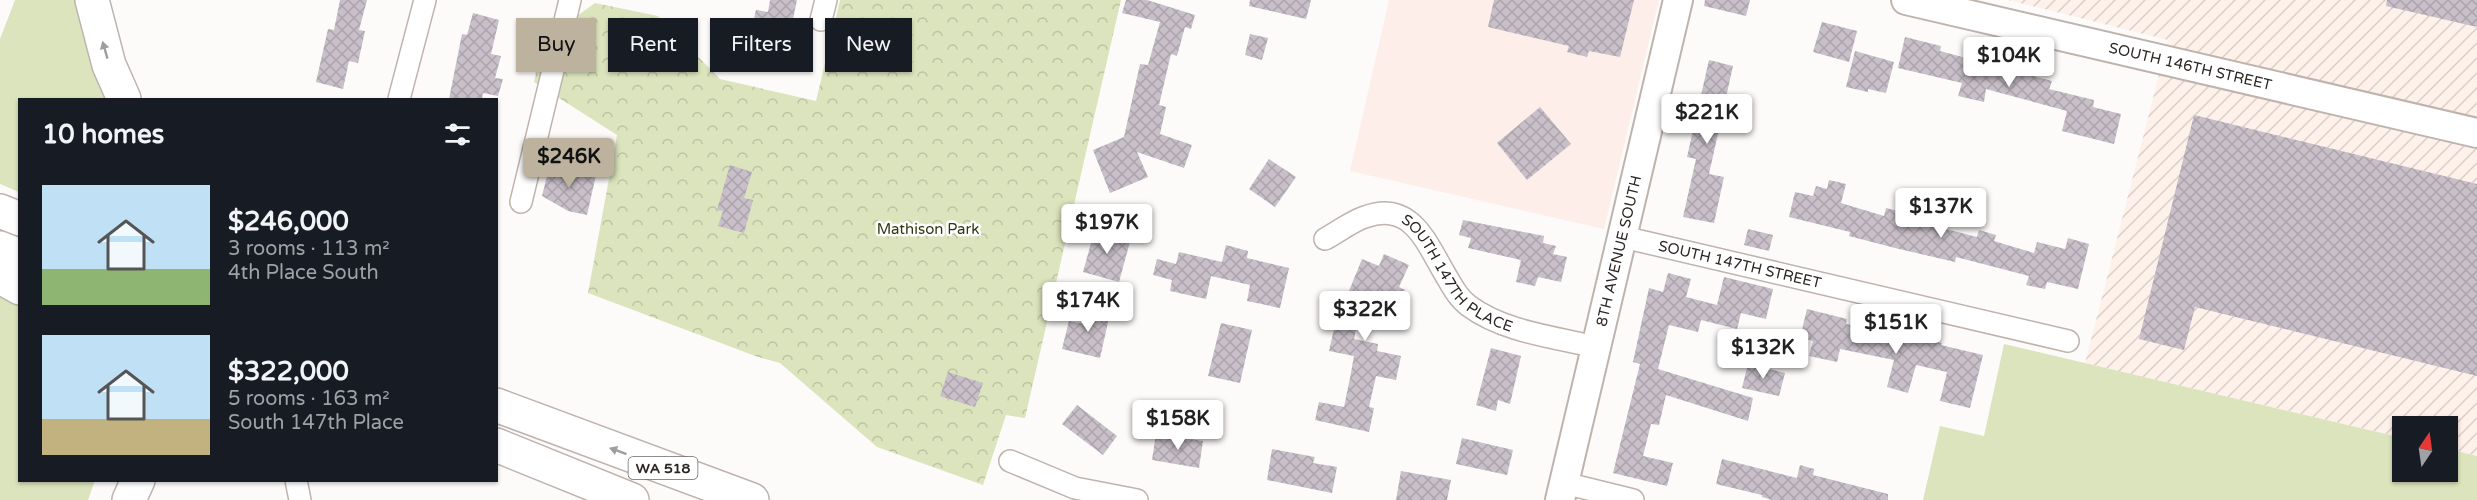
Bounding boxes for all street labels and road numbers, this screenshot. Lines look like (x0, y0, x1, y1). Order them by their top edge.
street label: SOUTH 146TH STREET (2107, 39, 2274, 94)
street label: 8TH AVENUE SOUTH (1592, 174, 1645, 328)
street label: SOUTH 147TH PLACE (1398, 210, 1515, 336)
street label: SOUTH 147TH STREET (1657, 237, 1823, 292)
road number: WA 518 (628, 457, 698, 479)

